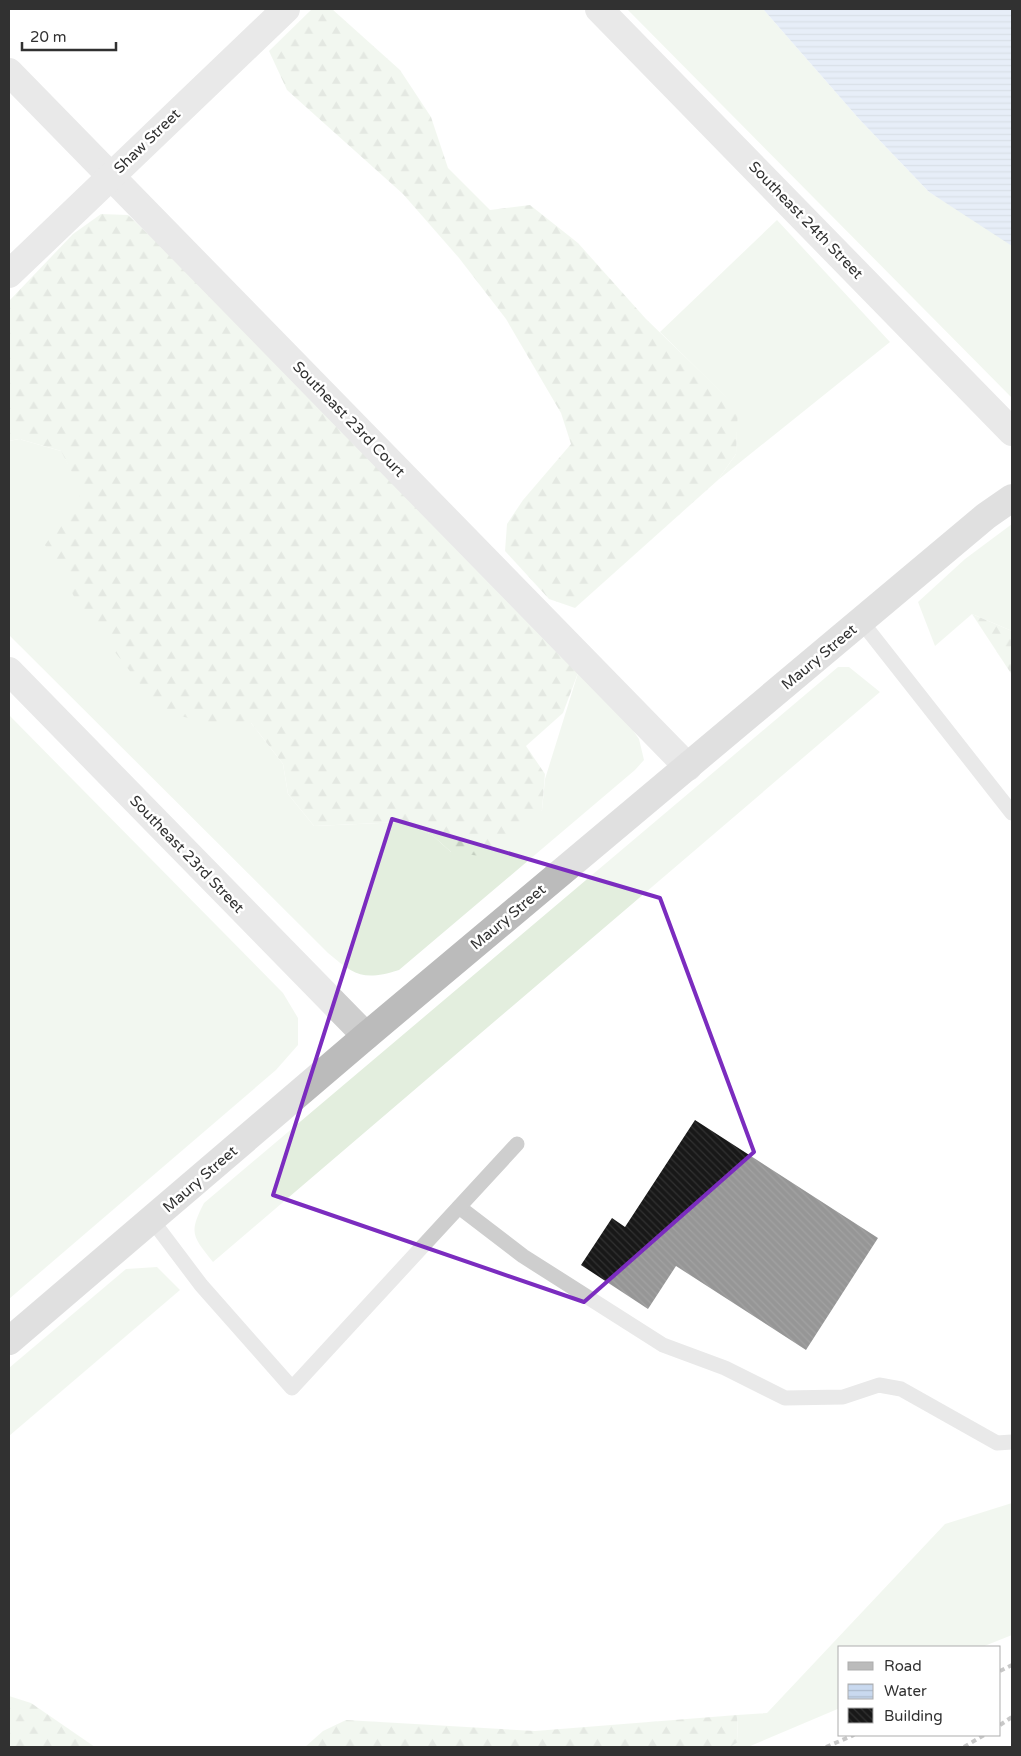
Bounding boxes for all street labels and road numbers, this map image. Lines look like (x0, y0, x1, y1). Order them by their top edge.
street label: Shaw Street (110, 105, 184, 177)
street label: Southeast 24th Street (745, 157, 867, 283)
street label: Southeast 23rd Court (289, 357, 409, 481)
street label: Maury Street (778, 620, 860, 694)
street label: Southeast 23rd Street (126, 791, 248, 917)
street label: Maury Street (467, 880, 549, 954)
street label: Maury Street (159, 1142, 241, 1216)

